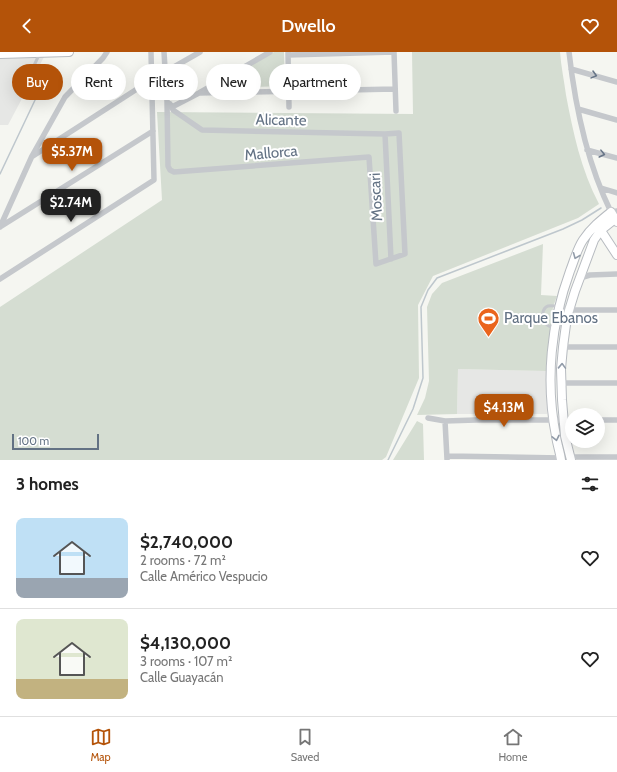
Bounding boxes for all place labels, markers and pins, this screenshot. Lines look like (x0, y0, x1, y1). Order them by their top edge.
pin: $5.37M (39, 138, 105, 172)
pin: $2.74M (38, 189, 104, 223)
sports icon: Parque Ebanos (476, 305, 502, 338)
place label: Parque Ebanos (504, 309, 598, 327)
pin: $4.13M (471, 394, 537, 428)

